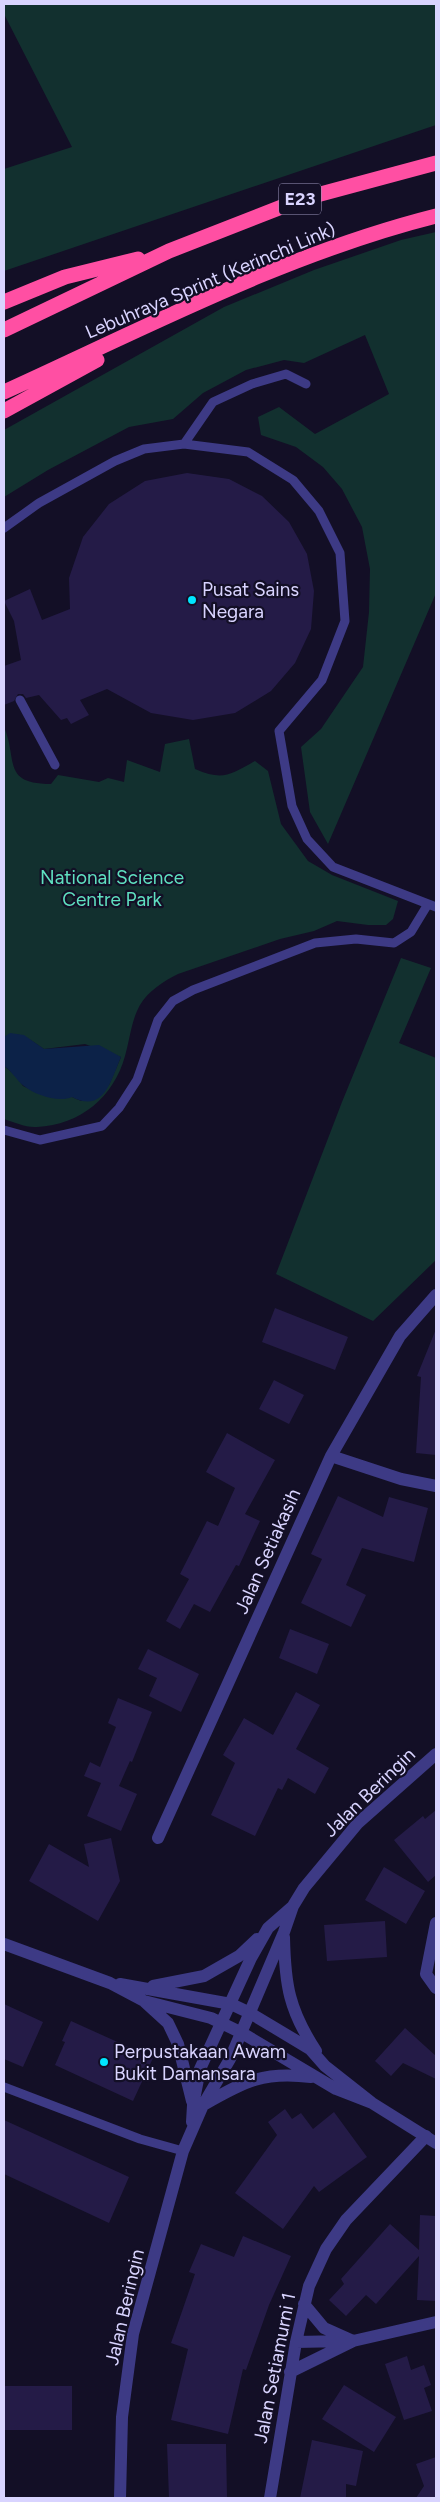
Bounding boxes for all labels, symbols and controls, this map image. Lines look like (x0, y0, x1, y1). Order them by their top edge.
road number: E23 (279, 183, 321, 214)
street label: Lebuhraya Sprint (Kerinchi Link) (82, 217, 339, 344)
place label: Pusat Sains Negara (202, 578, 299, 623)
marker: Pusat Sains Negara (186, 594, 198, 606)
park label: National Science Centre Park (40, 866, 184, 911)
street label: Jalan Setiakasih (230, 1485, 305, 1617)
street label: Jalan Beringin (319, 1743, 420, 1842)
place label: Perpustakaan Awam Bukit Damansara (114, 2040, 286, 2085)
marker: Perpustakaan Awam Bukit Damansara (98, 2056, 110, 2068)
street label: Jalan Beringin (100, 2247, 149, 2367)
street label: Jalan Setiamurni 1 (249, 2291, 300, 2445)

